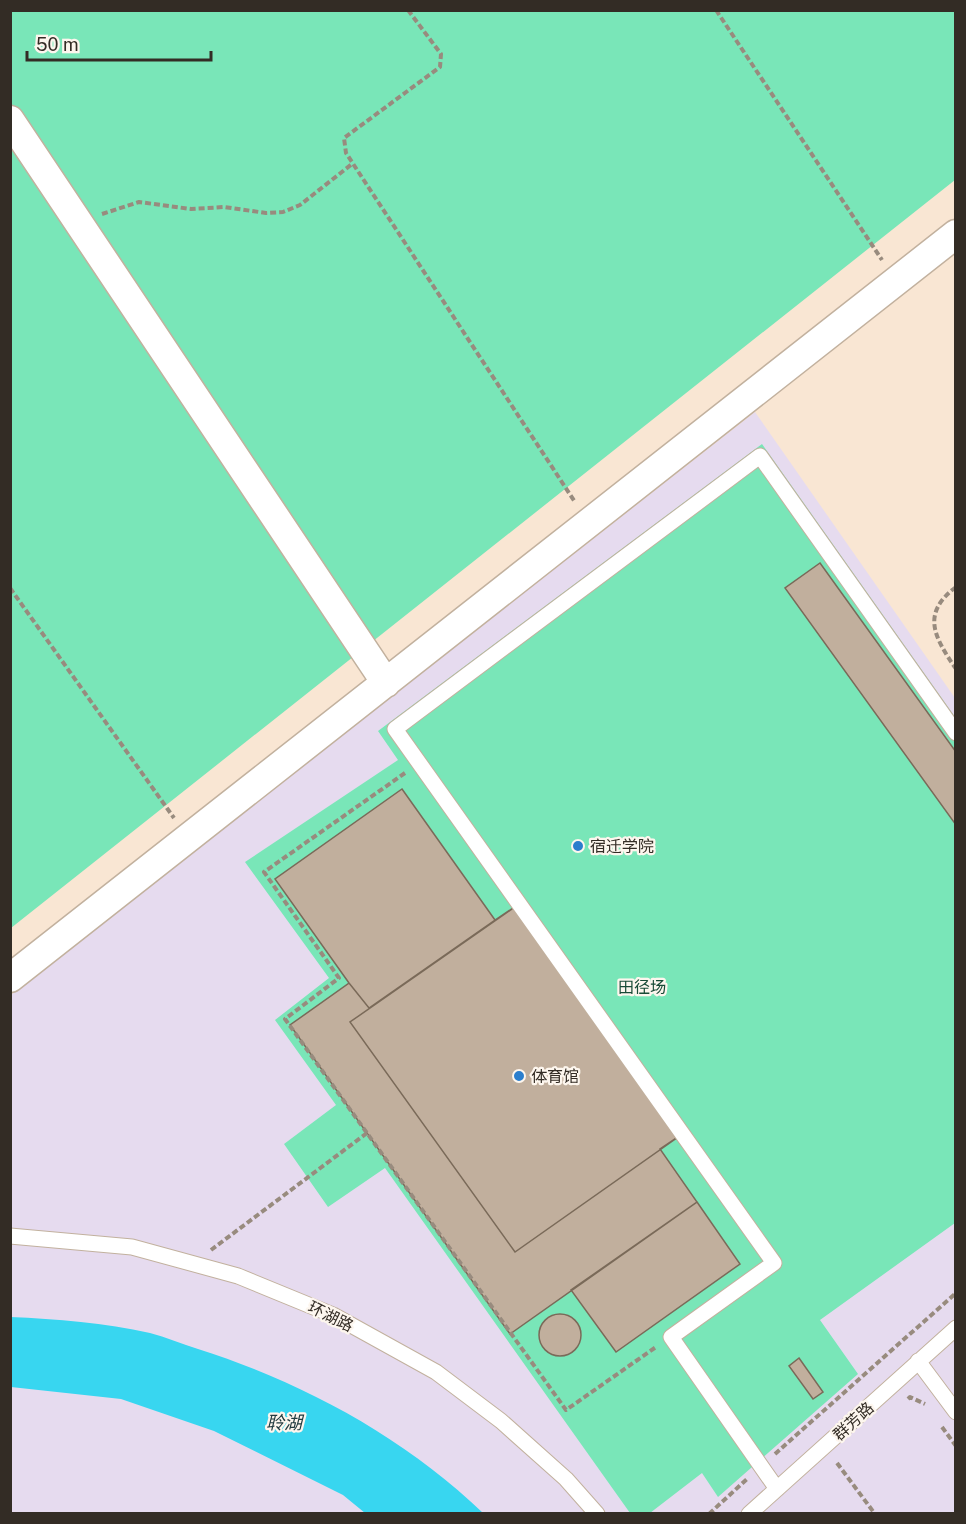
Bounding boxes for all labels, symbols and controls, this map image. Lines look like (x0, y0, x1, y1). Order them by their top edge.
scale bar (27, 24, 212, 62)
text: 50 m (36, 34, 79, 55)
place label: 宿迁学院 (590, 837, 654, 856)
marker: 宿迁学院 (571, 839, 585, 853)
park label: 田径场 (618, 978, 666, 997)
place label: 体育馆 (531, 1067, 579, 1086)
marker: 体育馆 (512, 1069, 526, 1083)
street label: 环湖路 (305, 1297, 357, 1336)
street label: 群芳路 (829, 1398, 878, 1444)
water label: 聆湖 (266, 1412, 305, 1433)

